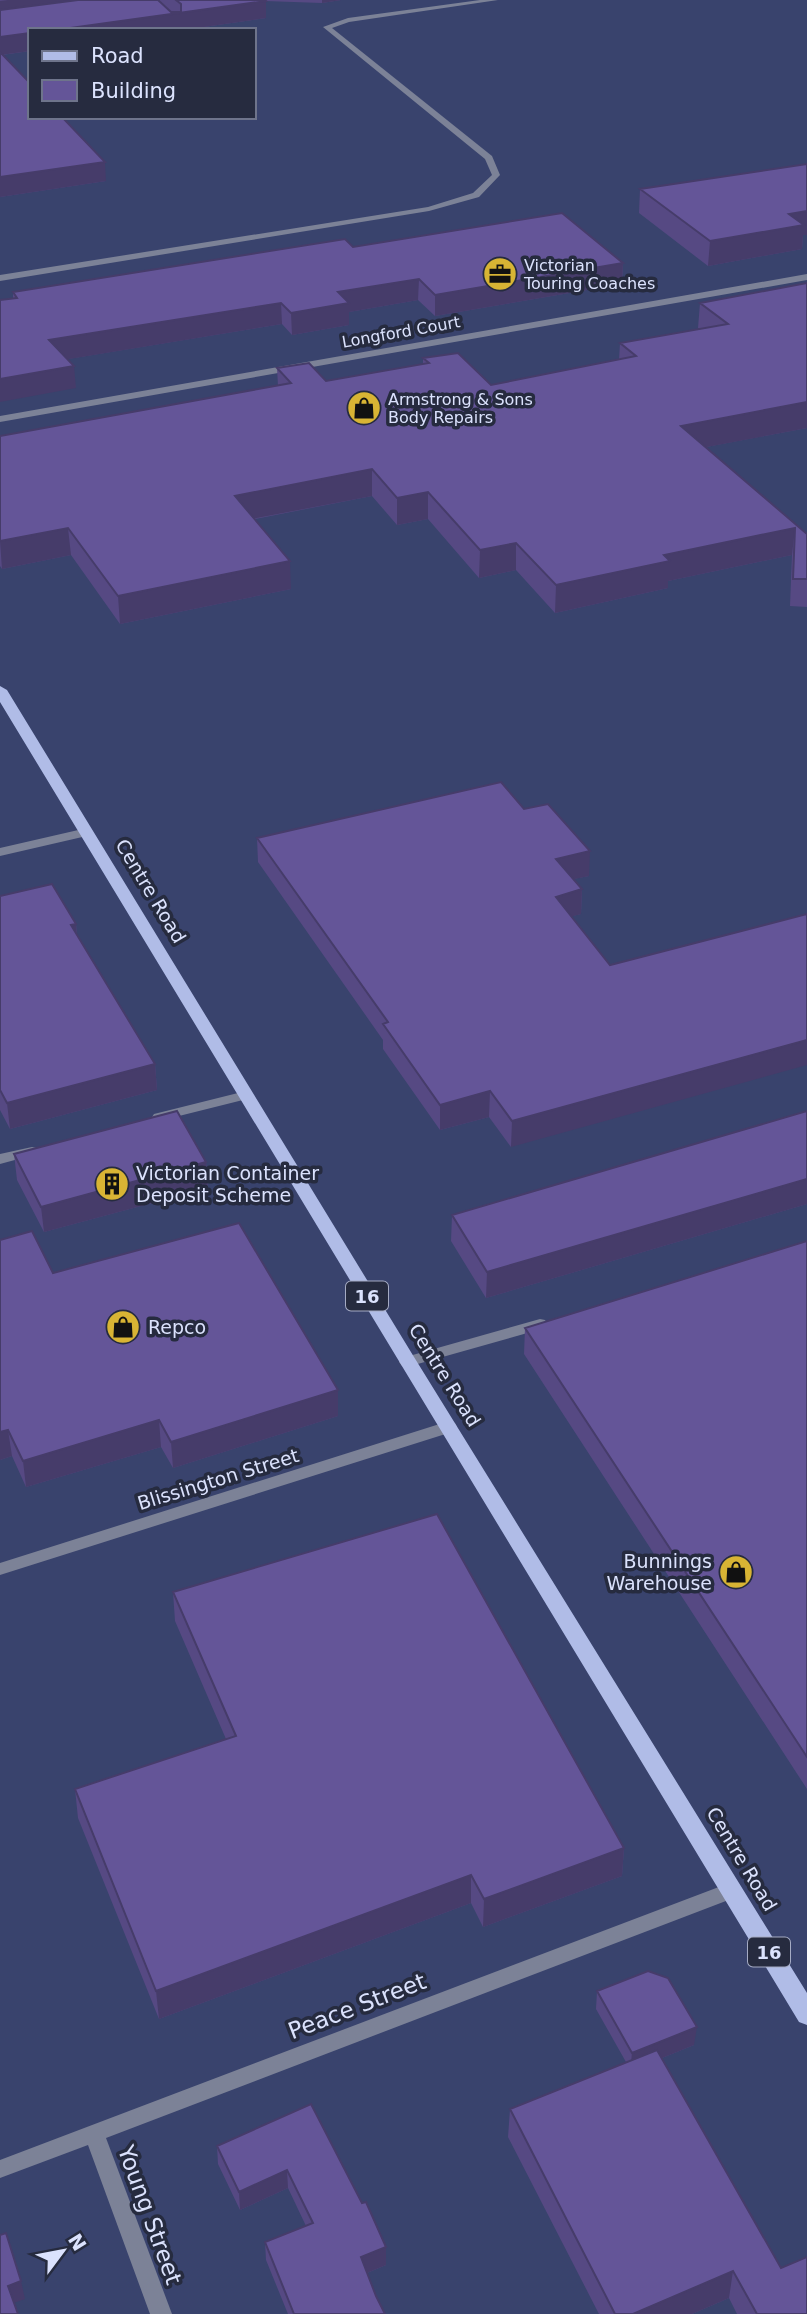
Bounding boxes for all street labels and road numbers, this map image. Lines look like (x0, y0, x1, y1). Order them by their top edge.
street label: Longford Court (340, 312, 462, 352)
street label: Centre Road (111, 835, 191, 947)
road number: 16 (346, 1282, 388, 1310)
street label: Centre Road (405, 1319, 485, 1431)
street label: Blissington Street (135, 1444, 301, 1514)
street label: Centre Road (702, 1803, 782, 1915)
road number: 16 (748, 1938, 790, 1966)
street label: Peace Street (285, 1968, 429, 2044)
street label: Young Street (112, 2141, 187, 2288)

